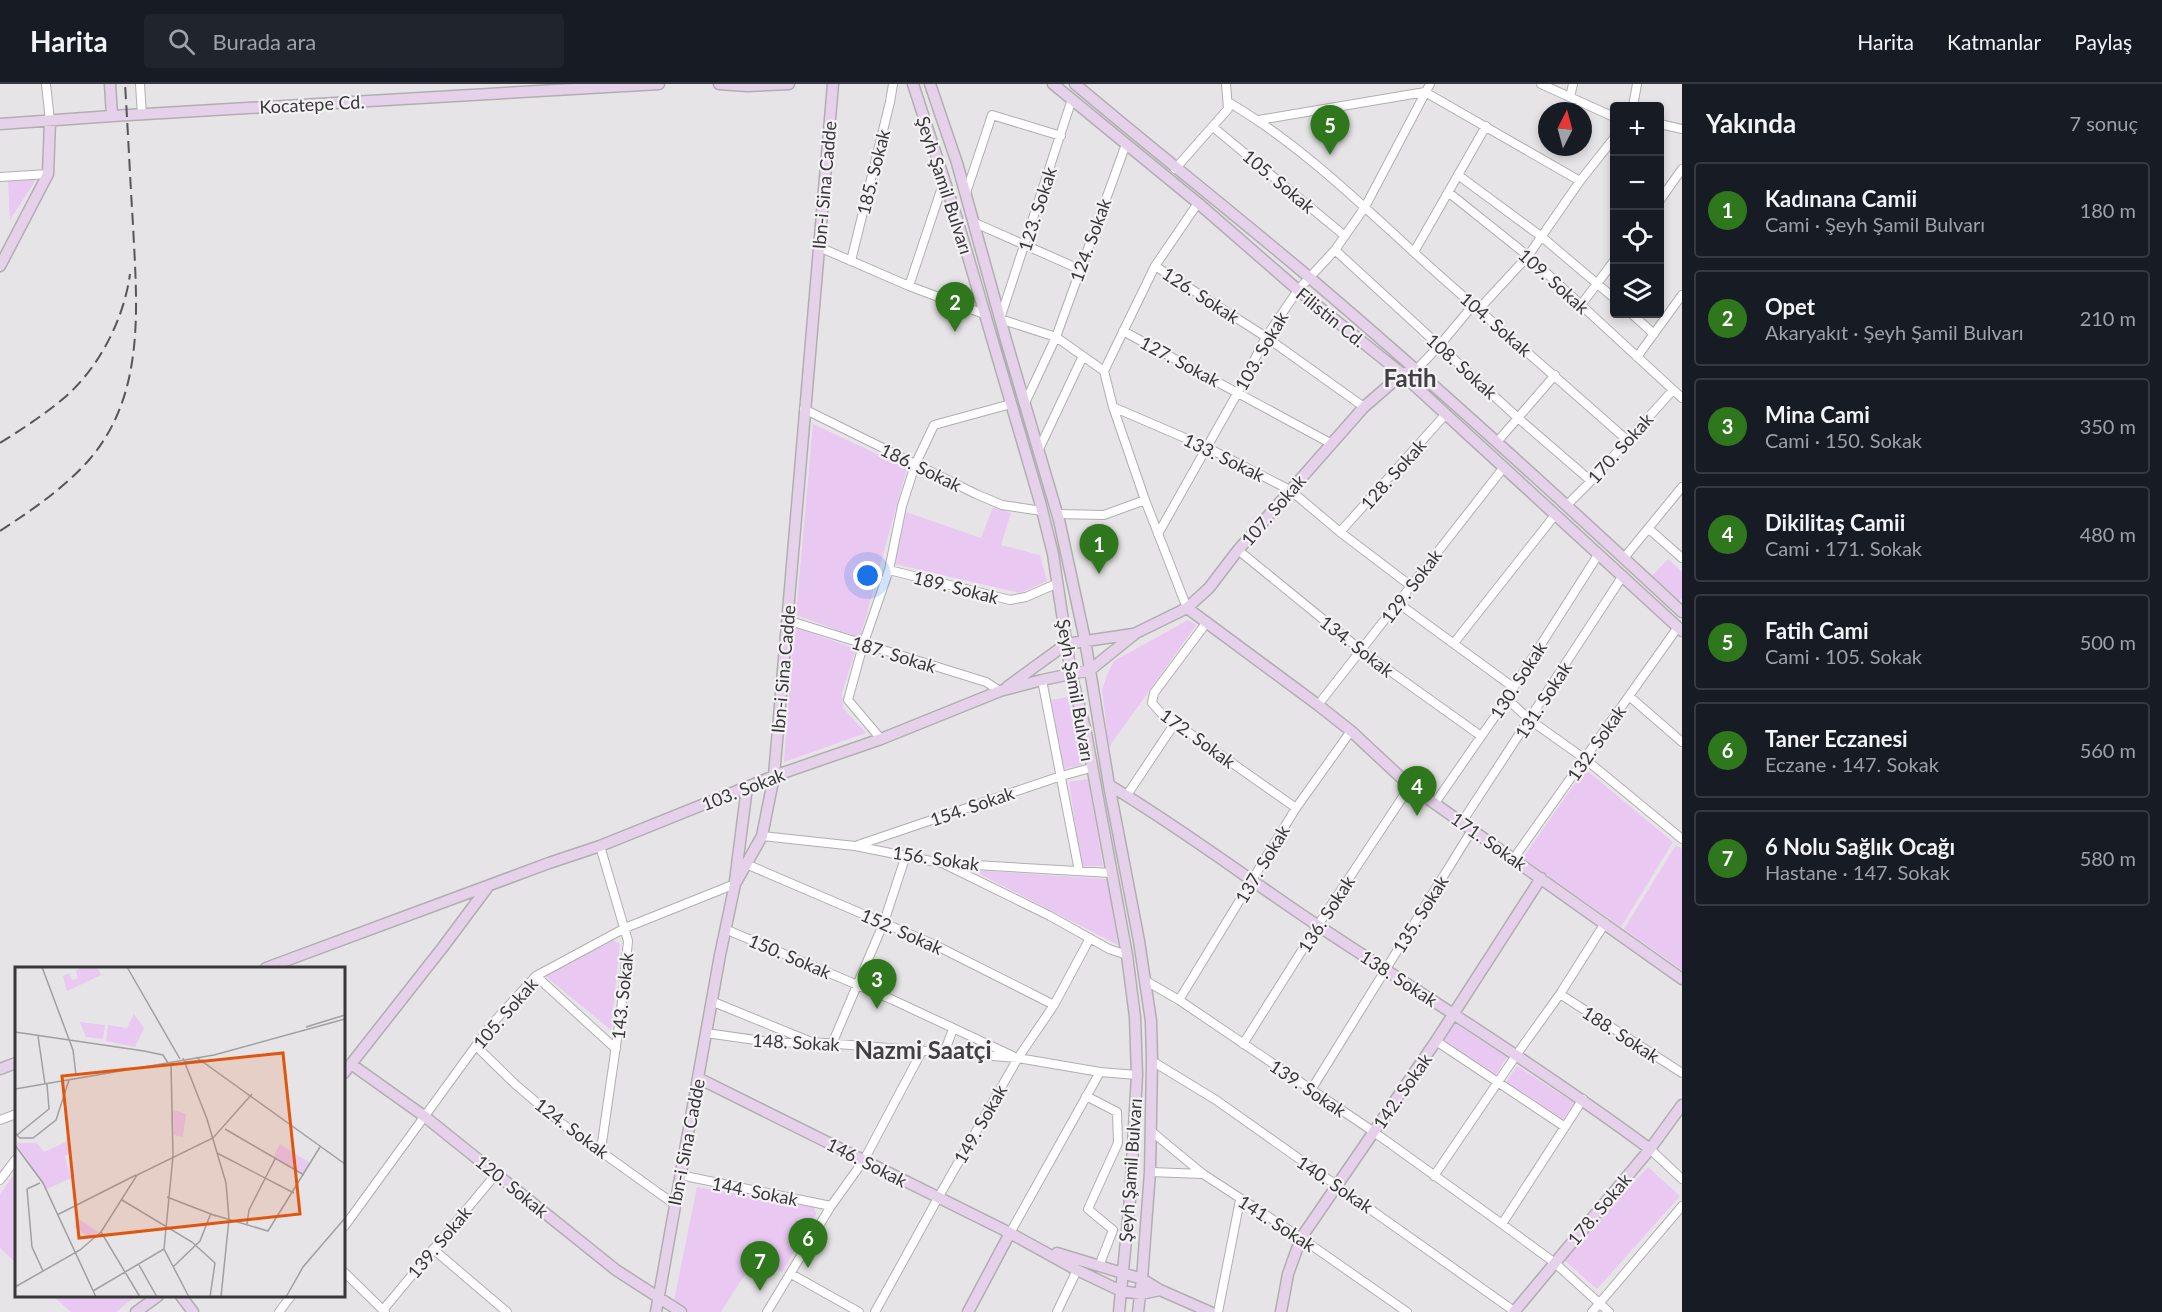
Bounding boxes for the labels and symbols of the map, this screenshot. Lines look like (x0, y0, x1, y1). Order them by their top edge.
street label: Kocatepe Cd. (259, 90, 365, 118)
north arrow (1538, 102, 1592, 156)
pin: 5 (1310, 106, 1350, 155)
street label: Şeyh Şamil Bulvarı (912, 113, 978, 257)
street label: Ibn-i Sina Cadde (807, 120, 841, 250)
street label: 185. Sokak (852, 126, 894, 217)
street label: 105. Sokak (1238, 145, 1320, 218)
street label: 123. Sokak (1013, 163, 1061, 254)
street label: 124. Sokak (1065, 194, 1116, 285)
street label: 109. Sokak (1514, 244, 1594, 319)
street label: 126. Sokak (1158, 262, 1244, 328)
pin: 2 (936, 282, 974, 332)
street label: Filistin Cd. (1292, 282, 1370, 352)
street label: 104. Sokak (1456, 287, 1537, 362)
street label: 103. Sokak (1230, 307, 1293, 394)
street label: 108. Sokak (1422, 329, 1502, 404)
street label: 127. Sokak (1136, 331, 1224, 392)
district label: Fatih (1384, 363, 1436, 392)
street label: 170. Sokak (1583, 408, 1658, 488)
street label: 133. Sokak (1180, 428, 1269, 486)
street label: 128. Sokak (1356, 434, 1431, 514)
street label: 186. Sokak (877, 438, 966, 496)
street label: 107. Sokak (1236, 469, 1311, 550)
pin: 1 (1080, 524, 1118, 574)
street label: 129. Sokak (1376, 544, 1447, 627)
your location (853, 561, 882, 590)
street label: 189. Sokak (911, 566, 1002, 608)
street label: Ibn-i Sina Cadde (766, 604, 800, 734)
street label: 134. Sokak (1316, 610, 1399, 682)
street label: Şeyh Şamil Bulvarı (1053, 617, 1099, 763)
street label: 187. Sokak (849, 631, 940, 678)
street label: 130. Sokak (1485, 637, 1551, 723)
street label: 131. Sokak (1510, 657, 1576, 743)
street label: 132. Sokak (1562, 700, 1631, 785)
street label: 172. Sokak (1156, 703, 1240, 773)
street label: 103. Sokak (698, 763, 789, 815)
pin: 4 (1398, 766, 1436, 816)
street label: 154. Sokak (927, 781, 1018, 831)
street label: 171. Sokak (1447, 807, 1532, 876)
street label: 137. Sokak (1230, 820, 1294, 907)
street label: 156. Sokak (891, 841, 982, 875)
street label: 135. Sokak (1388, 870, 1453, 957)
street label: 136. Sokak (1293, 871, 1359, 957)
street label: 152. Sokak (858, 903, 947, 959)
street label: 150. Sokak (746, 929, 835, 984)
street label: 138. Sokak (1356, 945, 1442, 1011)
street label: 143. Sokak (606, 951, 638, 1041)
pin: 3 (858, 960, 896, 1009)
inset map (15, 967, 345, 1297)
street label: 105. Sokak (468, 972, 543, 1053)
street label: 188. Sokak (1578, 1001, 1664, 1067)
street label: 148. Sokak (752, 1029, 841, 1055)
district label: Nazmi Saatçi (854, 1035, 992, 1064)
street label: 142. Sokak (1368, 1048, 1437, 1133)
street label: 139. Sokak (1266, 1054, 1351, 1122)
street label: Ibn-i Sina Cadde (663, 1077, 709, 1207)
street label: 149. Sokak (949, 1080, 1012, 1167)
street label: 124. Sokak (531, 1093, 614, 1164)
street label: Şeyh Şamil Bulvarı (1114, 1097, 1146, 1243)
street label: 146. Sokak (823, 1132, 912, 1192)
street label: 120. Sokak (471, 1150, 554, 1223)
street label: 140. Sokak (1293, 1150, 1378, 1218)
street label: 178. Sokak (1563, 1168, 1636, 1250)
street label: 144. Sokak (710, 1172, 801, 1210)
street label: 141. Sokak (1234, 1190, 1320, 1256)
street label: 139. Sokak (403, 1201, 476, 1283)
pin: 6 (788, 1218, 828, 1268)
pin: 7 (740, 1242, 780, 1291)

